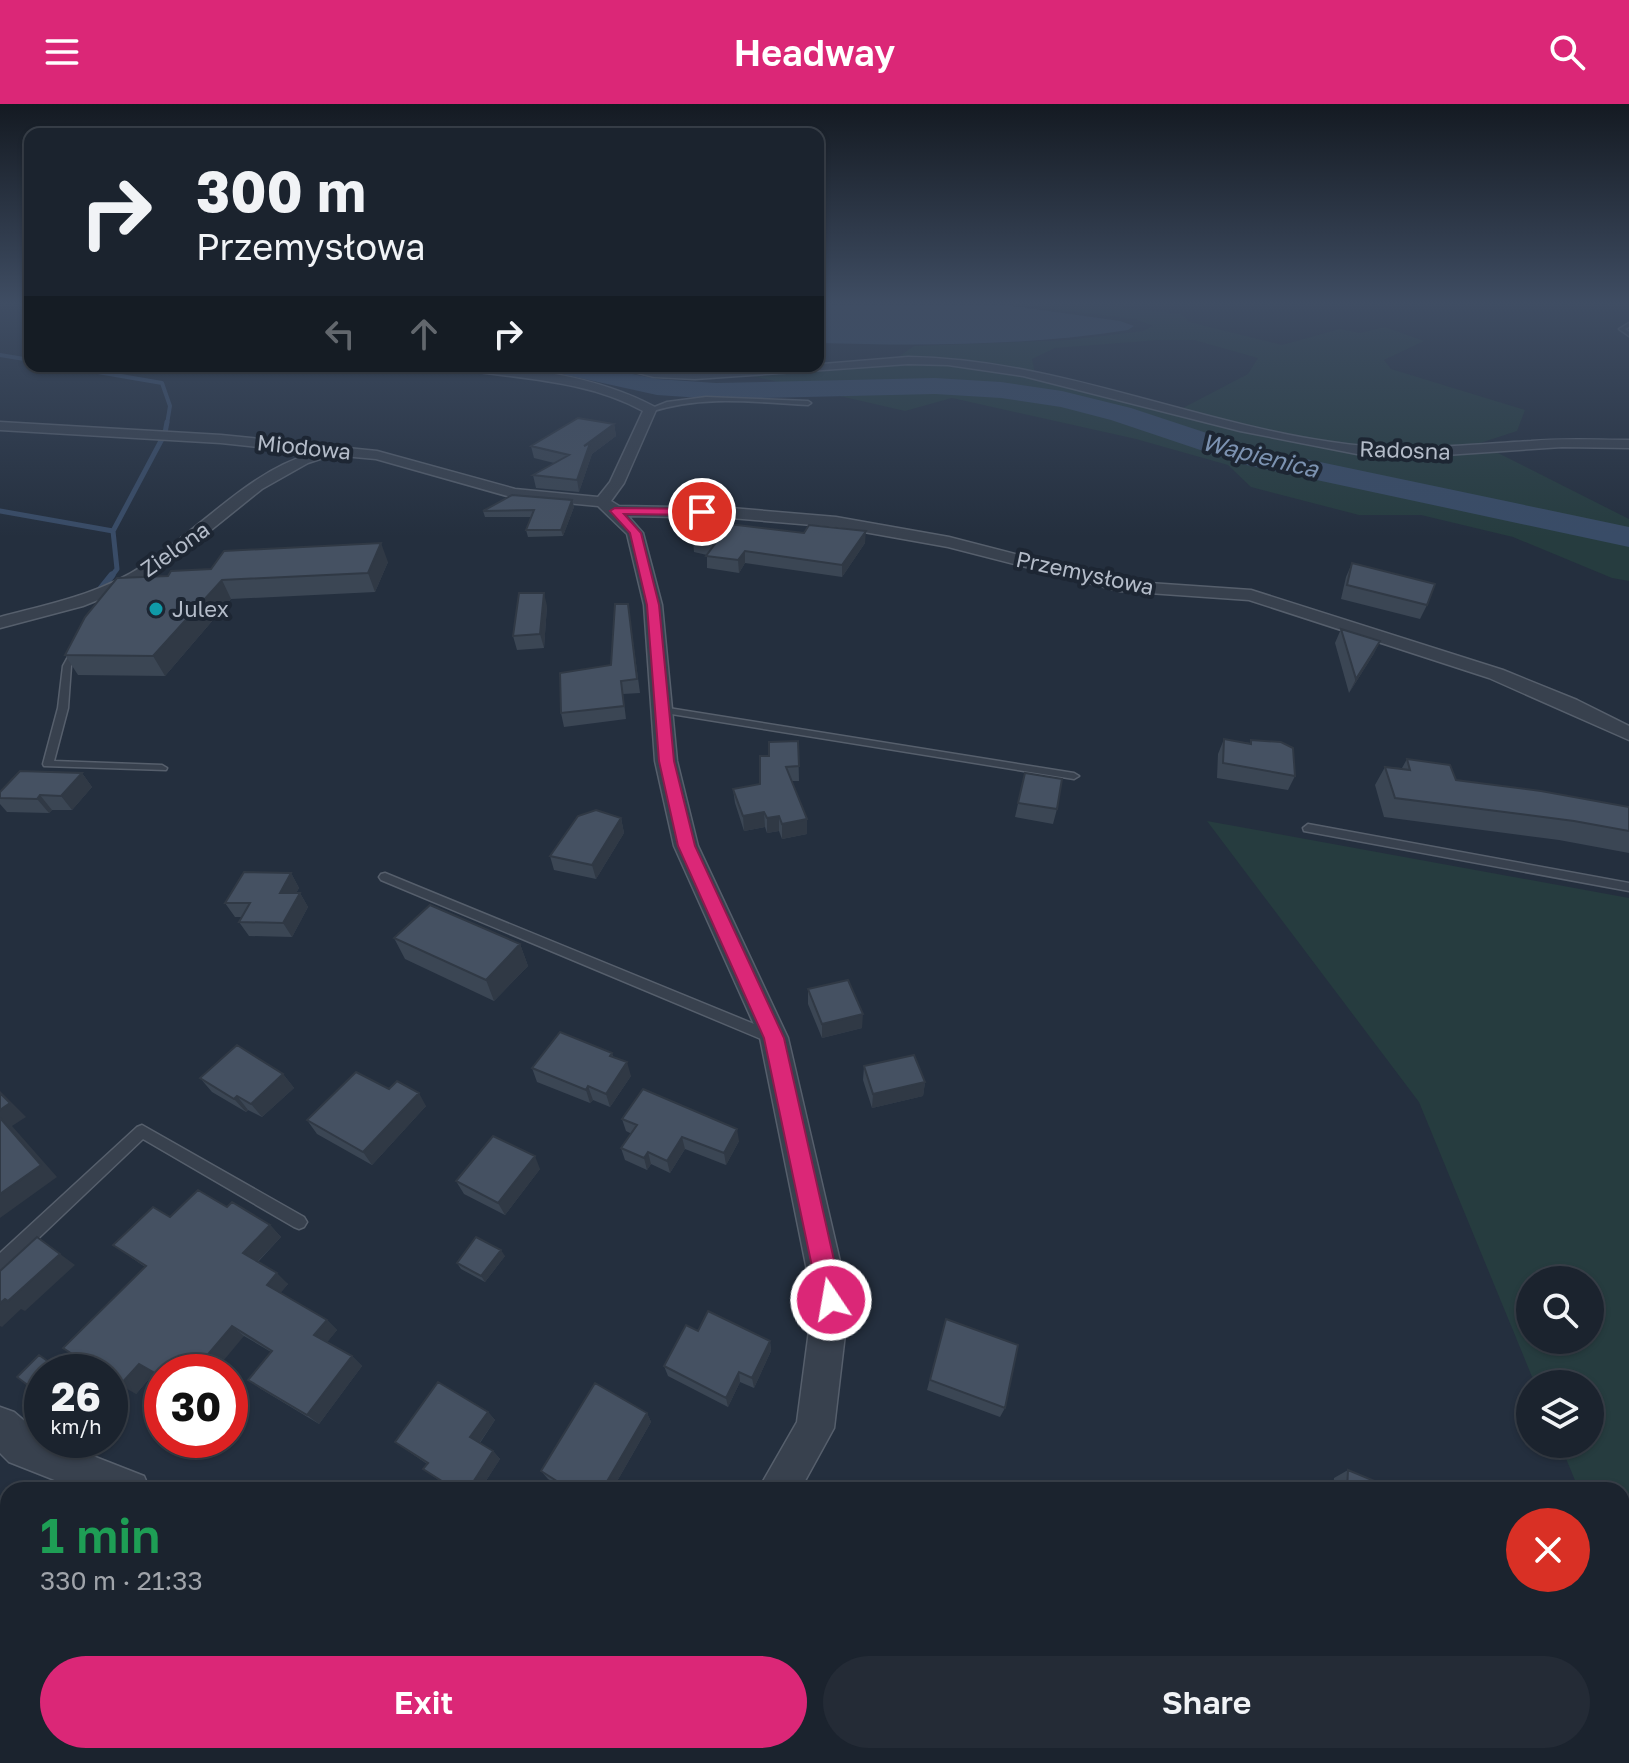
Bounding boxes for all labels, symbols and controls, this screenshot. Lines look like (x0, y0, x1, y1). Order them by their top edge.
icon: menu (40, 30, 84, 74)
icon: search (1545, 30, 1589, 74)
text: Headway (734, 31, 895, 74)
text: 300 m (196, 157, 366, 224)
icon: right (64, 160, 168, 264)
text: Przemysłowa (196, 225, 426, 268)
icon: left (318, 312, 362, 356)
icon: ahead (402, 312, 446, 356)
icon: right (486, 312, 530, 356)
water label: Wapienica (1199, 426, 1323, 483)
street label: Miodowa (256, 428, 352, 465)
street label: Radosna (1359, 434, 1451, 465)
pin (668, 478, 736, 546)
icon: arrive (680, 490, 724, 534)
street label: Zielona (135, 515, 214, 582)
street label: Przemysłowa (1014, 545, 1157, 600)
place label: Julex (172, 595, 229, 622)
marker: Julex (147, 600, 165, 618)
position arrow (789, 1258, 873, 1342)
map controls (1516, 1266, 1604, 1458)
button: search (1516, 1266, 1604, 1354)
speed limit sign: 30 (144, 1354, 248, 1458)
button: layers (1516, 1370, 1604, 1458)
text: 26 (51, 1372, 101, 1420)
text: km/h (51, 1414, 101, 1438)
text: 1 min (40, 1506, 160, 1564)
button: close (1506, 1508, 1590, 1592)
text: 330 m · 21:33 (40, 1565, 203, 1596)
button: Exit (40, 1656, 807, 1748)
button: Share (823, 1656, 1590, 1748)

